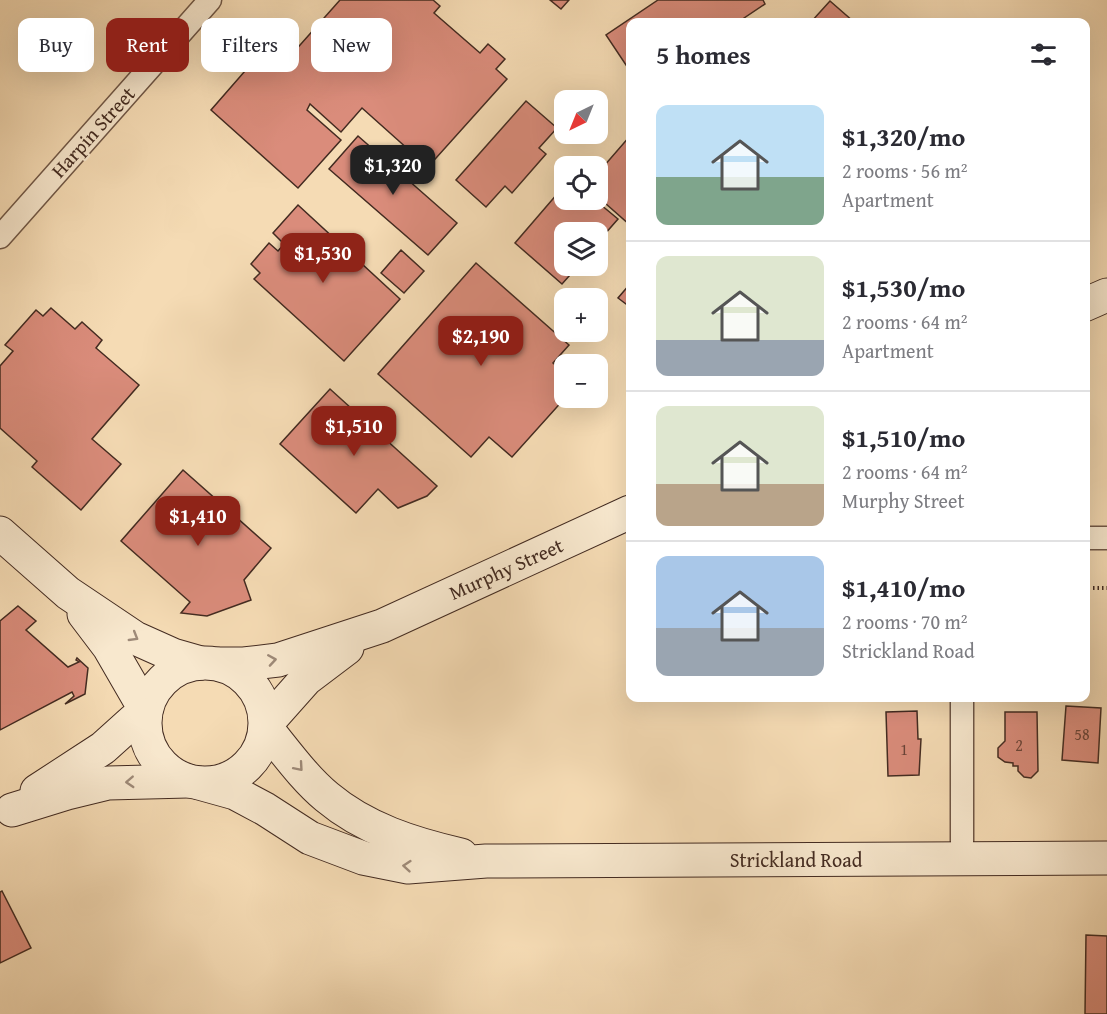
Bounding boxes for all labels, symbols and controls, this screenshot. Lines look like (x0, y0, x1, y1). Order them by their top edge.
chip: Buy (18, 18, 94, 72)
chip: Rent (106, 18, 189, 72)
chip: Filters (201, 18, 299, 72)
chip: New (311, 18, 392, 72)
text: 5 homes (656, 35, 751, 74)
icon: filters (1027, 38, 1060, 71)
street label: Harpin Street (44, 80, 141, 184)
north arrow (554, 90, 608, 144)
map controls (554, 90, 608, 408)
text: $1,320/mo (842, 117, 965, 156)
icon: home (704, 129, 776, 201)
pin: $1,320 (344, 145, 442, 196)
text: $1,320 (364, 150, 422, 179)
button: locate (554, 156, 608, 210)
text: 2 rooms · 56 m² (842, 156, 968, 185)
text: Apartment (842, 185, 934, 214)
button: layers (554, 222, 608, 276)
pin: $1,530 (274, 233, 372, 284)
text: $1,530 (294, 238, 352, 267)
text: $1,530/mo (842, 268, 965, 307)
icon: home (704, 280, 776, 352)
button: + (554, 288, 608, 342)
text: 2 rooms · 64 m² (842, 307, 968, 336)
pin: $2,190 (432, 316, 530, 367)
text: $2,190 (452, 321, 510, 350)
text: Apartment (842, 336, 934, 365)
button: − (554, 354, 608, 408)
pin: $1,510 (305, 406, 403, 457)
text: $1,510 (325, 411, 383, 440)
text: $1,510/mo (842, 418, 965, 457)
icon: home (704, 430, 776, 502)
text: 2 rooms · 64 m² (842, 457, 968, 486)
text: Murphy Street (842, 486, 964, 515)
pin: $1,410 (149, 496, 247, 547)
text: $1,410 (169, 501, 227, 530)
street label: Murphy Street (444, 530, 568, 607)
text: $1,410/mo (842, 568, 965, 607)
icon: home (704, 580, 776, 652)
text: 2 rooms · 70 m² (842, 607, 968, 636)
one-way arrow (128, 629, 138, 641)
text: Strickland Road (842, 636, 975, 665)
one-way arrow (267, 655, 277, 667)
house number: 58 (1074, 722, 1090, 746)
house number: 2 (1015, 733, 1023, 757)
house number: 1 (900, 737, 908, 761)
one-way arrow (292, 760, 303, 771)
one-way arrow (125, 776, 134, 788)
street label: Strickland Road (730, 845, 863, 874)
one-way arrow (402, 859, 411, 872)

